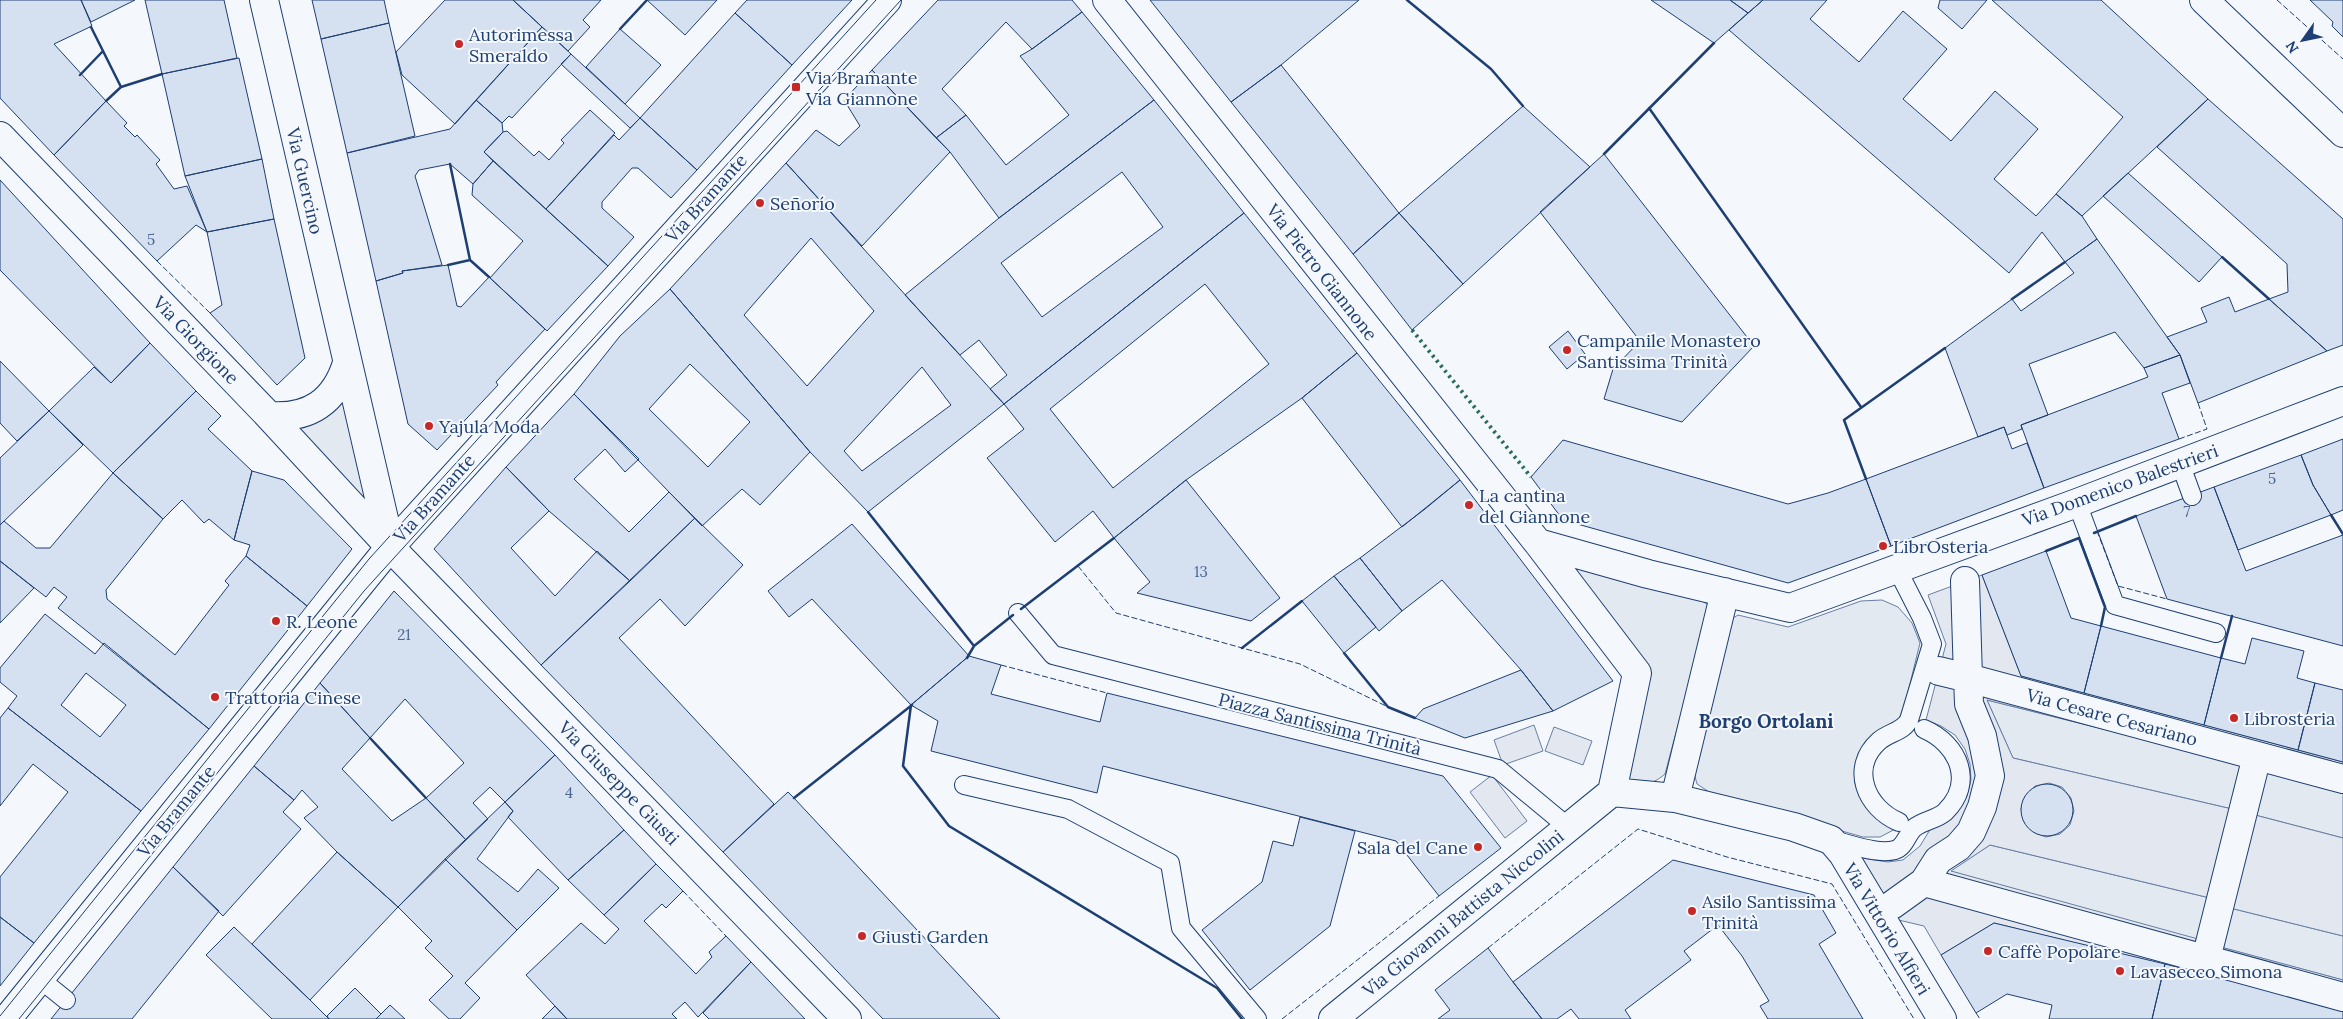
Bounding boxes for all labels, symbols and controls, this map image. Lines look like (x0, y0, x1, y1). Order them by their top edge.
north arrow (2278, 15, 2328, 65)
place label: Autorimessa Smeraldo (468, 23, 573, 67)
text: N (2282, 37, 2303, 57)
marker: Autorimessa Smeraldo (453, 38, 465, 50)
place label: Via Bramante Via Giannone (805, 66, 918, 110)
marker: Via Bramante Via Giannone (790, 81, 802, 93)
street label: Via Guercino (281, 125, 328, 236)
street label: Via Bramante (660, 149, 752, 248)
place label: Señorío (770, 192, 835, 215)
marker: Señorío (754, 197, 766, 209)
street label: Via Pietro Giannone (1261, 198, 1383, 345)
house number: 5 (147, 230, 155, 249)
street label: Via Giorgione (147, 290, 244, 389)
place label: Campanile Monastero Santissima Trinità (1577, 329, 1761, 373)
marker: Campanile Monastero Santissima Trinità (1561, 344, 1573, 356)
place label: Yajula Moda (438, 415, 540, 438)
marker: Yajula Moda (423, 420, 435, 432)
street label: Via Domenico Balestrieri (2018, 439, 2221, 532)
street label: Via Bramante (388, 449, 480, 548)
house number: 5 (2268, 469, 2276, 488)
place label: La cantina del Giannone (1479, 484, 1591, 528)
marker: La cantina del Giannone (1463, 499, 1475, 511)
house number: 7 (2184, 502, 2191, 521)
place label: LibrOsteria (1893, 535, 1988, 558)
marker: LibrOsteria (1877, 540, 1889, 552)
house number: 13 (1194, 562, 1208, 581)
place label: R. Leone (286, 610, 358, 633)
marker: R. Leone (270, 615, 282, 627)
house number: 21 (397, 625, 411, 644)
street label: Via Cesare Cesariano (2023, 683, 2200, 751)
place label: Trattoria Cinese (225, 686, 361, 709)
street label: Piazza Santissima Trinità (1216, 688, 1424, 760)
marker: Trattoria Cinese (209, 691, 221, 703)
place label: Librosteria (2244, 707, 2335, 730)
district label: Borgo Ortolani (1699, 709, 1833, 733)
marker: Librosteria (2228, 712, 2240, 724)
street label: Via Giuseppe Giusti (553, 715, 684, 850)
street label: Via Bramante (131, 760, 220, 862)
house number: 4 (565, 783, 573, 802)
street label: Via Giovanni Battista Niccolini (1357, 825, 1568, 1002)
place label: Sala del Cane (1357, 836, 1468, 859)
marker: Sala del Cane (1472, 841, 1484, 853)
street label: Via Vittorio Alfieri (1838, 858, 1936, 999)
place label: Asilo Santissima Trinità (1701, 890, 1836, 934)
marker: Asilo Santissima Trinità (1686, 905, 1698, 917)
place label: Giusti Garden (872, 925, 989, 948)
marker: Giusti Garden (856, 930, 868, 942)
place label: Caffè Popolare (1998, 940, 2121, 963)
marker: Caffè Popolare (1982, 945, 1994, 957)
place label: Lavasecco Simona (2130, 960, 2282, 983)
marker: Lavasecco Simona (2114, 965, 2126, 977)

